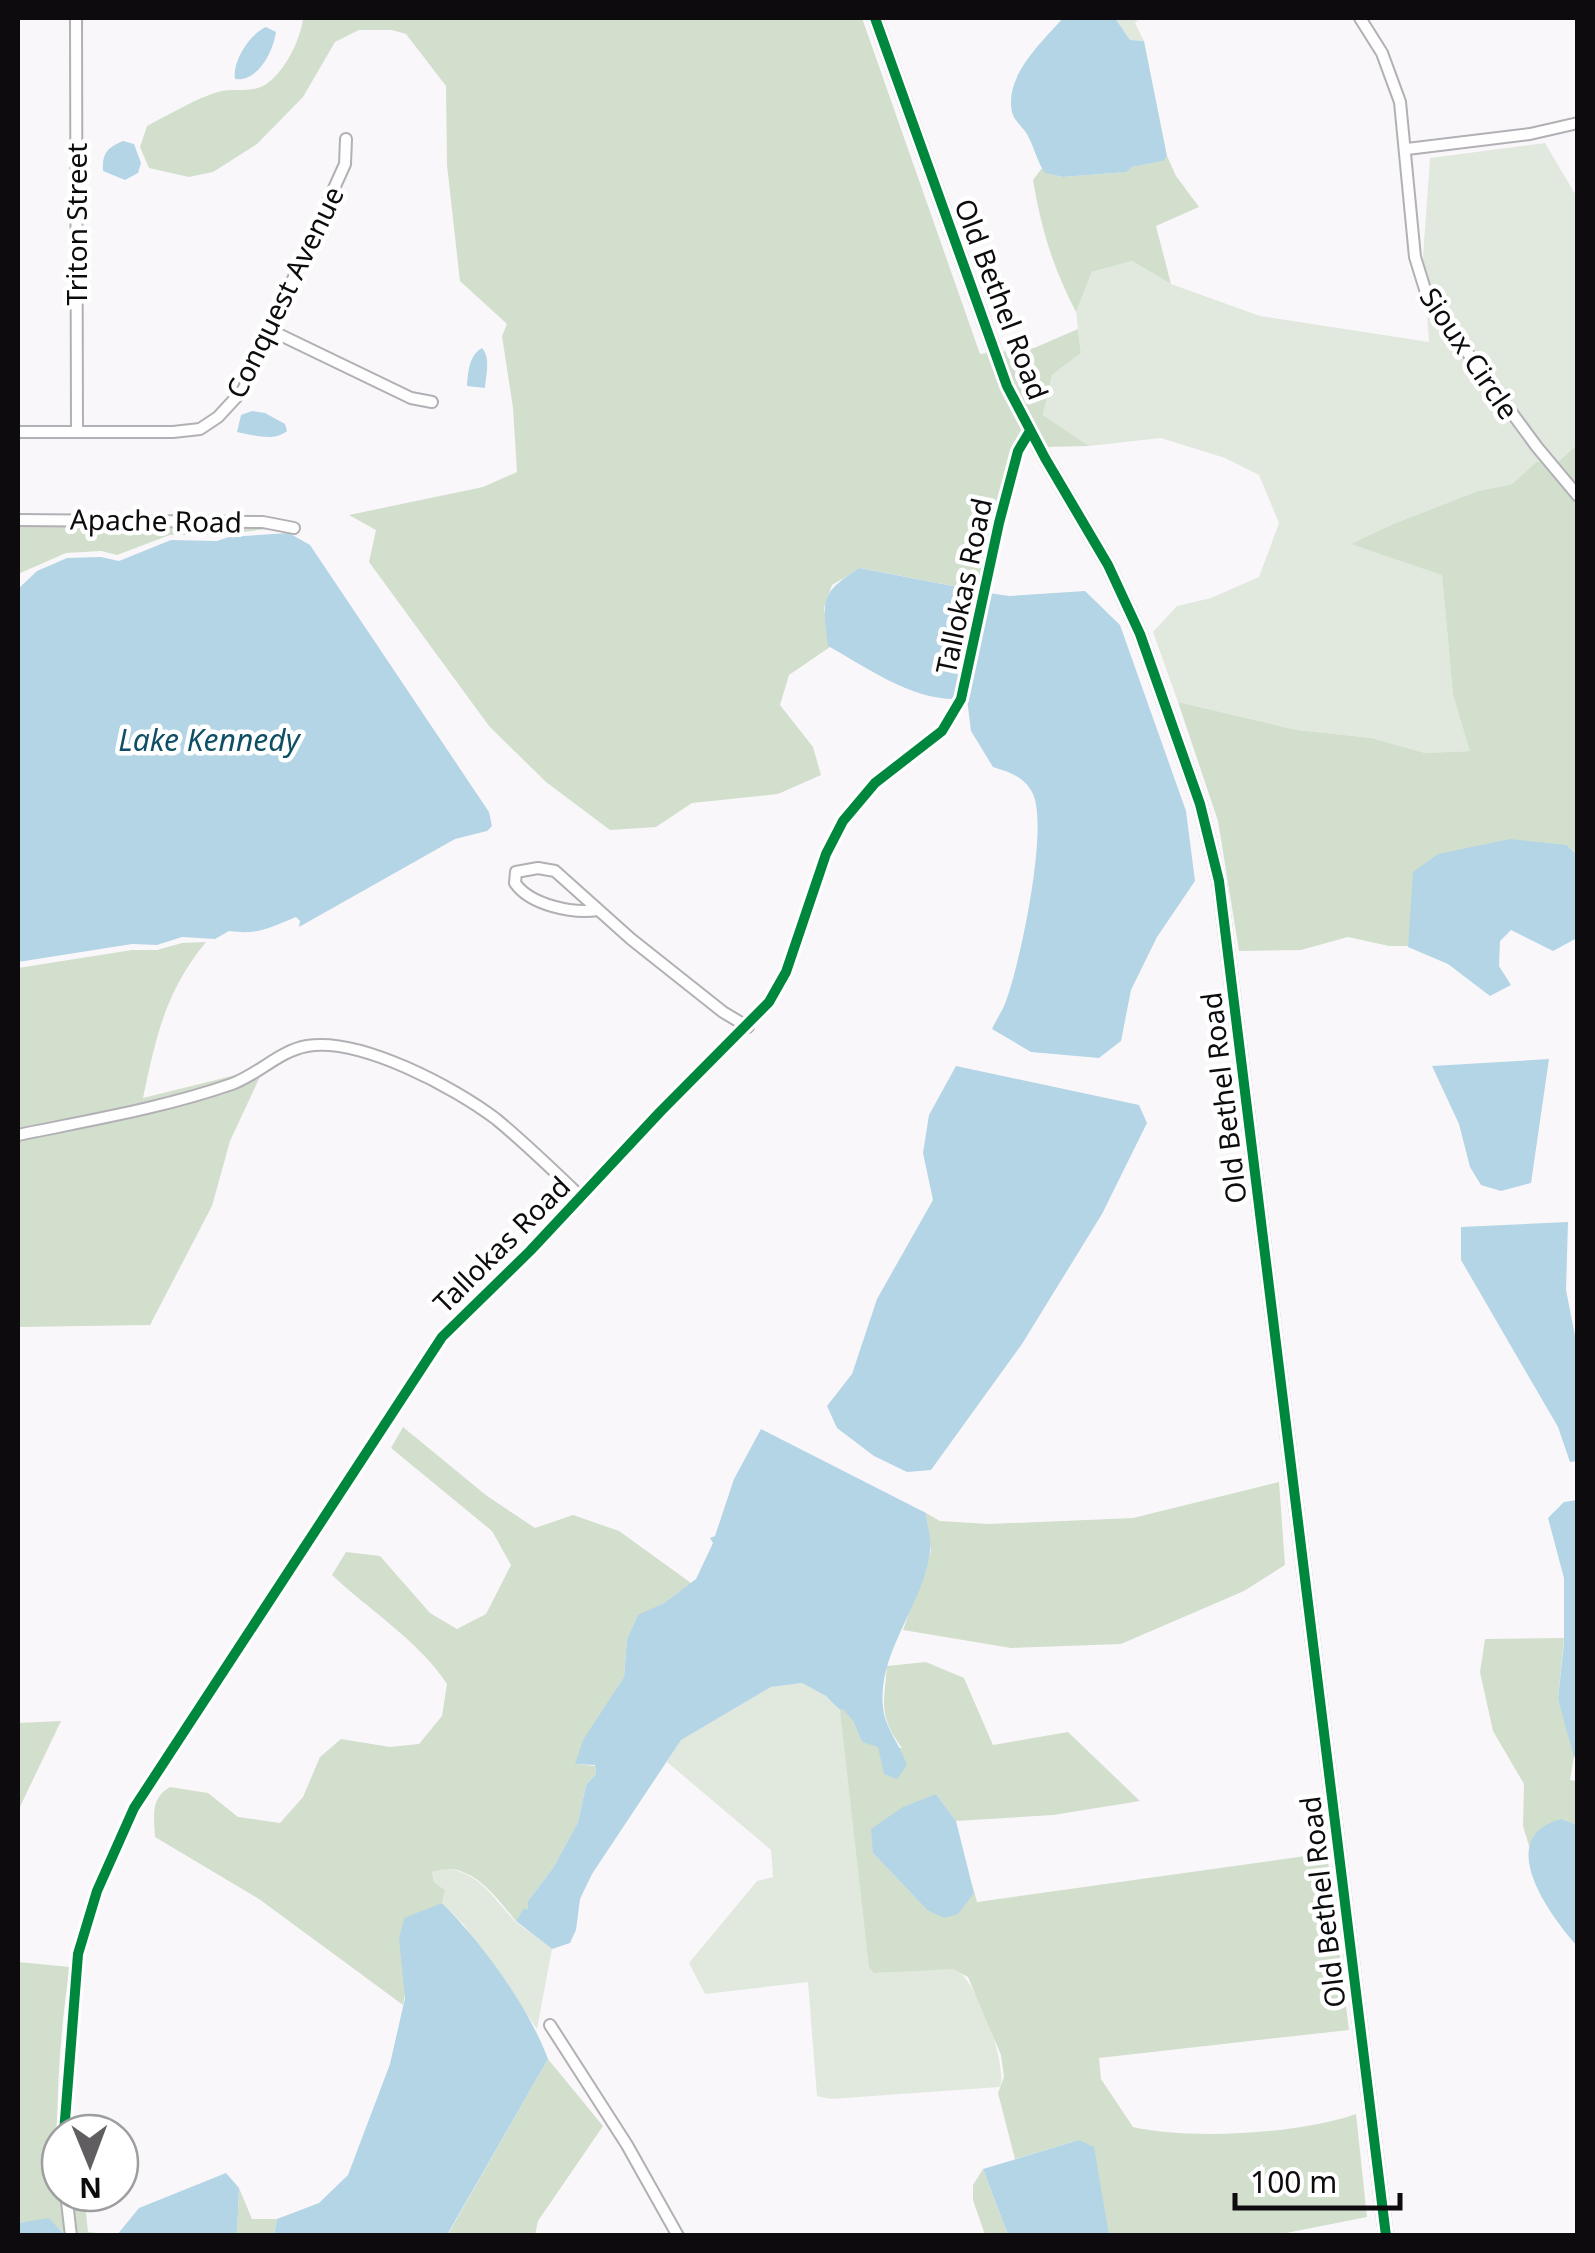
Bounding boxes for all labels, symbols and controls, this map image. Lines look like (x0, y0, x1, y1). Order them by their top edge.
street label: Triton Street (57, 143, 95, 305)
street label: Conquest Avenue (216, 180, 352, 404)
street label: Old Bethel Road (946, 193, 1058, 405)
street label: Sioux Circle (1412, 280, 1528, 426)
street label: Tallokas Road (926, 494, 1000, 678)
street label: Apache Road (70, 500, 242, 540)
water label: Lake Kennedy (118, 719, 302, 760)
street label: Old Bethel Road (1191, 990, 1255, 1206)
street label: Tallokas Road (424, 1167, 578, 1321)
street label: Old Bethel Road (1290, 1794, 1354, 2010)
north arrow (40, 2113, 140, 2213)
scale bar (1235, 2148, 1400, 2210)
text: 100 m (1250, 2161, 1337, 2202)
text: N (79, 2170, 102, 2208)

